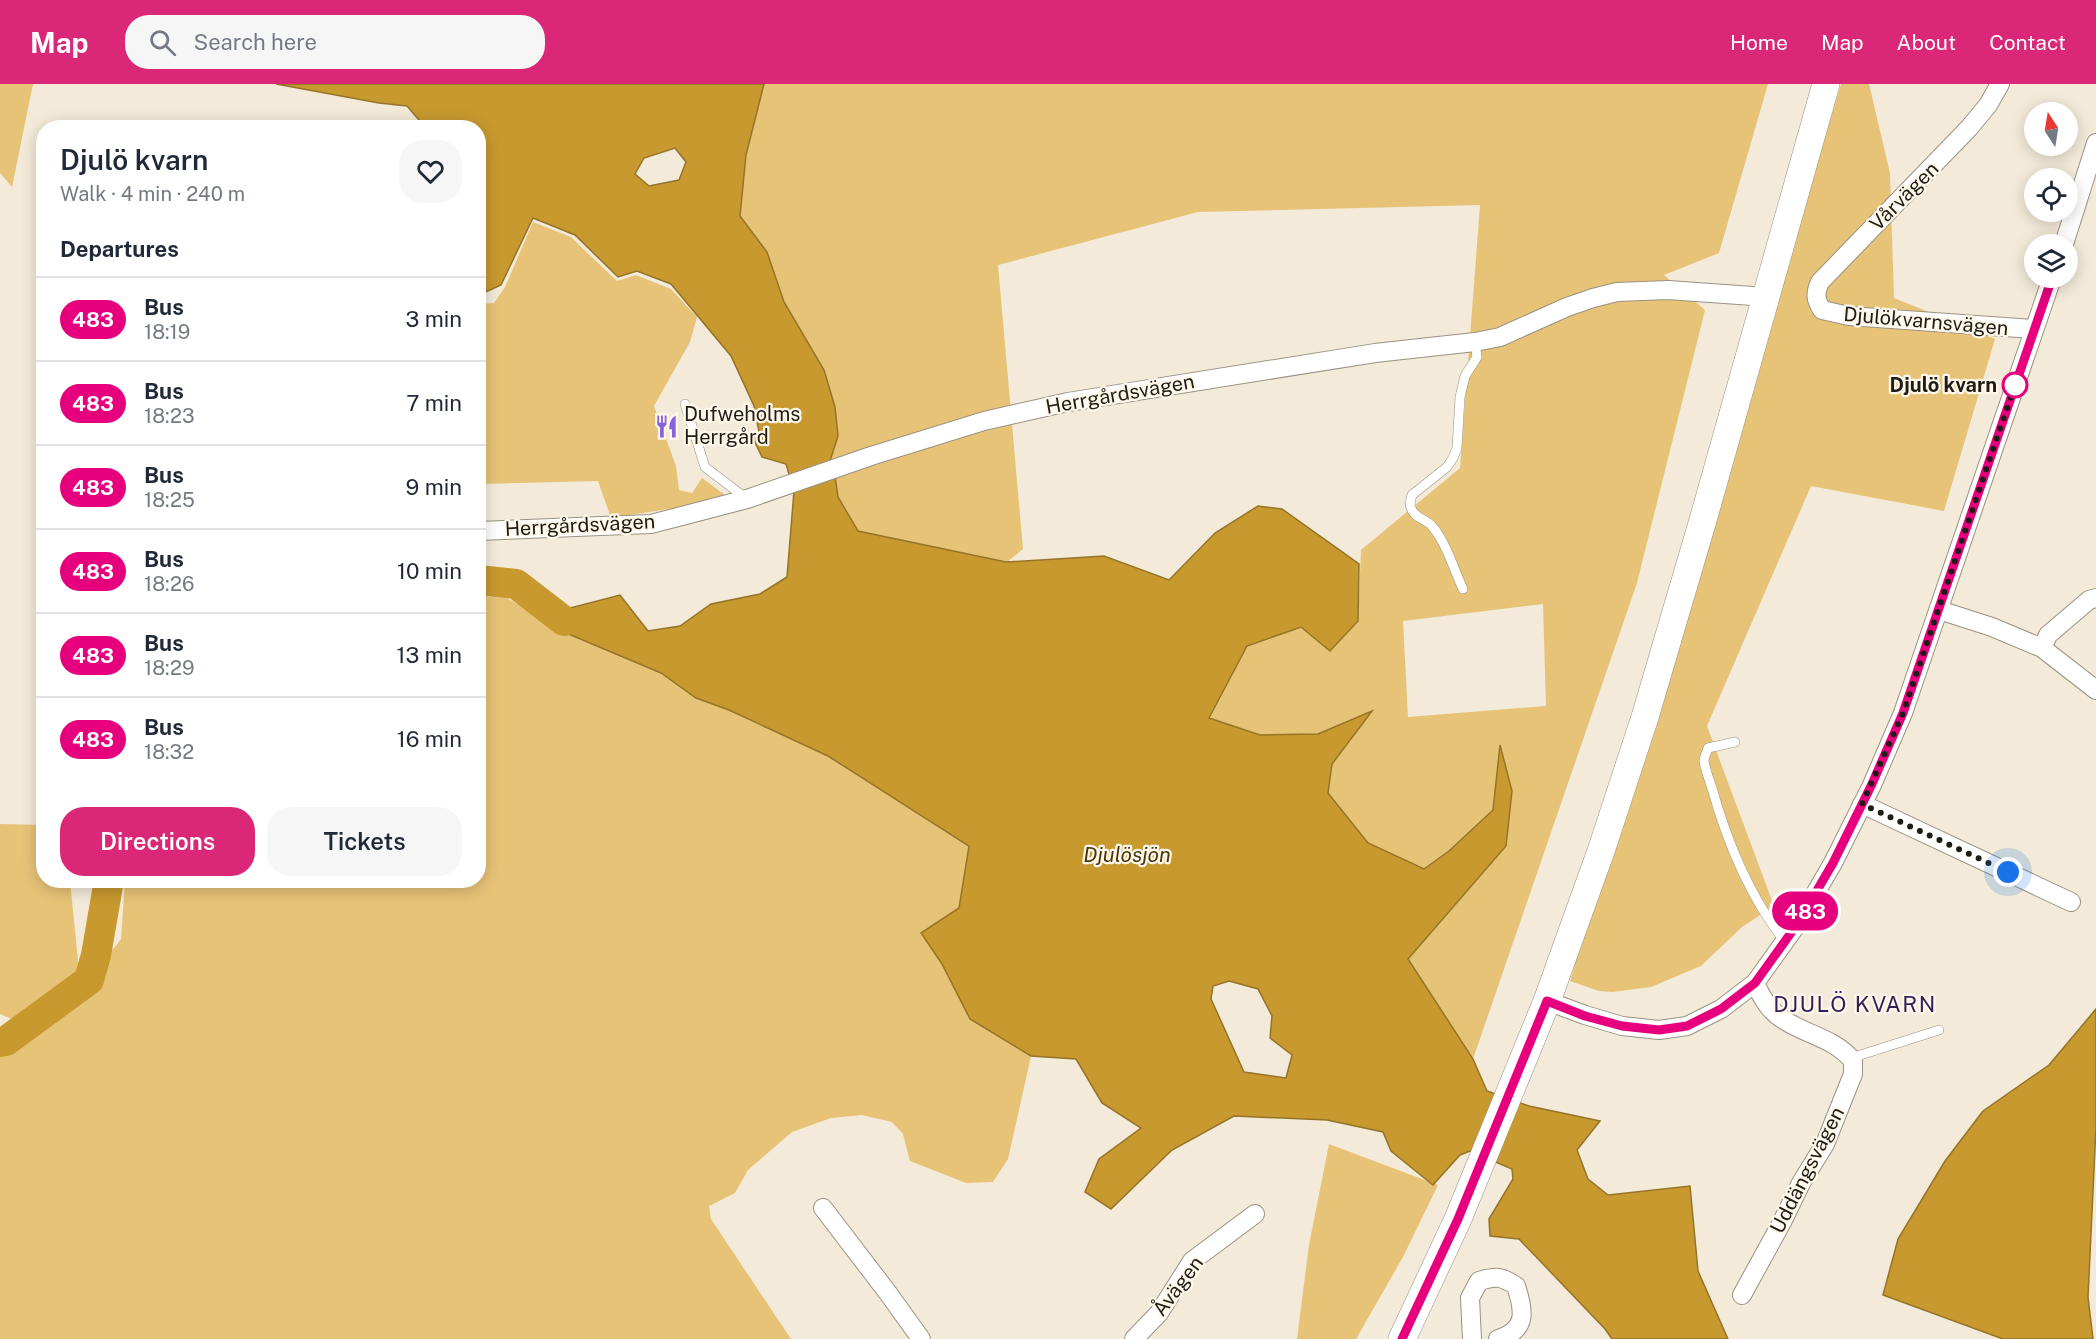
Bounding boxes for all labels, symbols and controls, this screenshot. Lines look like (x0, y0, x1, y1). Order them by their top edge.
search box (125, 15, 545, 69)
text: Map (30, 26, 89, 59)
icon: search (146, 26, 179, 59)
text: Search here (194, 29, 317, 55)
text: Home (1730, 30, 1788, 55)
text: Map (1821, 30, 1864, 55)
text: About (1897, 30, 1956, 55)
text: Contact (1989, 30, 2066, 55)
north arrow (2024, 102, 2078, 156)
map controls (2024, 102, 2078, 288)
button: heart (399, 140, 462, 203)
text: Djulö kvarn (60, 143, 208, 176)
street label: Vårvägen (1865, 157, 1943, 235)
button: locate (2024, 168, 2078, 222)
text: Walk · 4 min · 240 m (60, 182, 245, 206)
button: layers (2024, 234, 2078, 288)
text: Departures (60, 236, 179, 262)
text: Bus (144, 294, 184, 320)
street label: Djulökvarnsvägen (1843, 302, 2009, 340)
text: 3 min (405, 306, 462, 332)
text: 483 (72, 307, 114, 332)
text: 18:19 (144, 320, 190, 344)
street label: Herrgårdsvägen (1044, 369, 1196, 419)
marker: Djulö kvarn (2002, 372, 2028, 398)
place label: Djulö kvarn (1890, 373, 1997, 397)
text: Bus (144, 378, 184, 404)
text: 7 min (406, 390, 462, 416)
text: 483 (72, 391, 114, 416)
place label: Dufweholms Herrgård (684, 402, 800, 449)
text: 18:23 (144, 404, 195, 428)
restaurant icon: Dufweholms Herrgård (653, 413, 679, 439)
text: Bus (144, 462, 184, 488)
text: 9 min (406, 474, 462, 500)
text: 483 (72, 475, 114, 500)
text: 18:25 (144, 488, 195, 512)
street label: Herrgårdsvägen (504, 509, 656, 541)
text: Bus (144, 546, 184, 572)
text: 10 min (397, 558, 462, 584)
text: 483 (72, 559, 114, 584)
text: 18:26 (144, 572, 194, 596)
text: Bus (144, 630, 184, 656)
text: 13 min (397, 642, 462, 668)
text: 483 (72, 643, 114, 668)
text: 18:29 (144, 656, 194, 680)
text: Bus (144, 714, 184, 740)
text: 16 min (397, 726, 462, 752)
text: 483 (72, 727, 114, 752)
text: 18:32 (144, 740, 194, 764)
button: Directions (60, 807, 255, 876)
button: Tickets (267, 807, 462, 876)
water label: Djulösjön (1083, 842, 1171, 867)
your location (1993, 857, 2023, 887)
line badge: 483 (1770, 892, 1840, 930)
text: 483 (1784, 899, 1826, 924)
district label: DJULÖ KVARN (1773, 990, 1937, 1017)
street label: Uddängsvägen (1765, 1103, 1849, 1237)
street label: Åvägen (1146, 1250, 1208, 1321)

